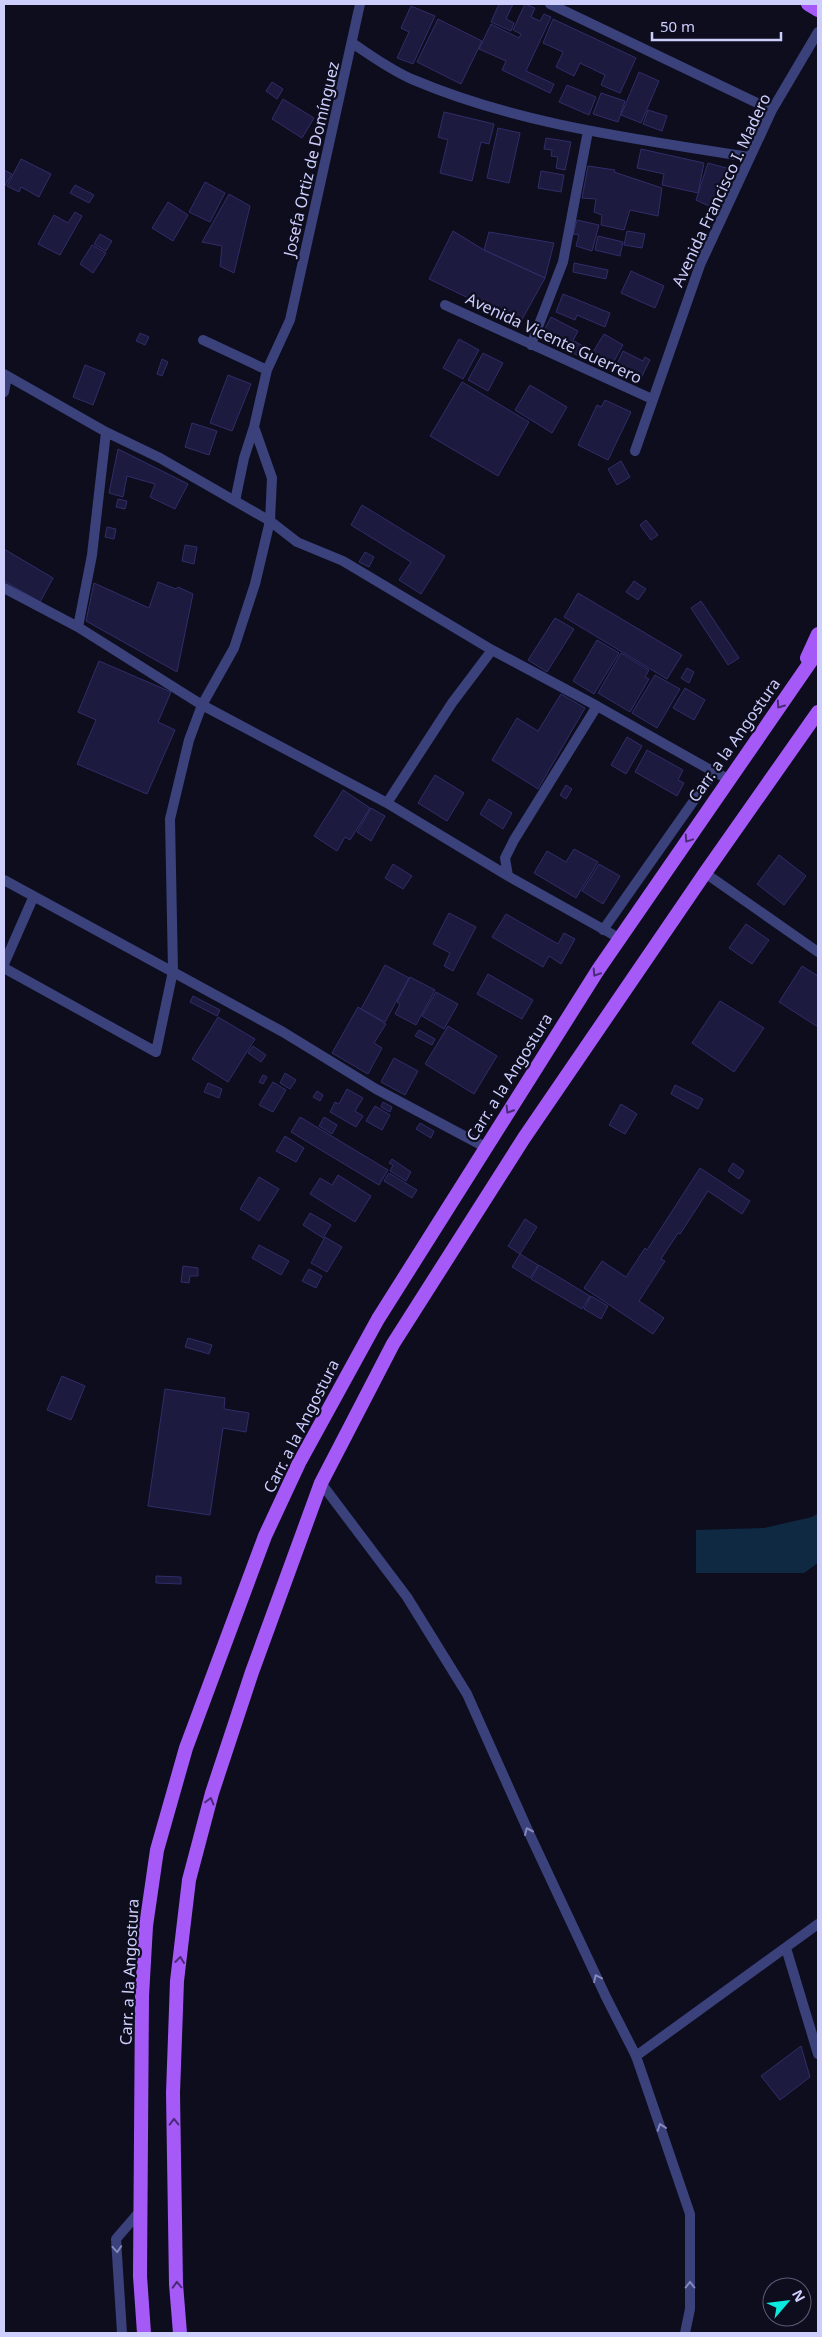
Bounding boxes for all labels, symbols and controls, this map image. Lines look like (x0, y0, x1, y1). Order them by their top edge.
scale bar (652, 10, 781, 42)
text: 50 m (660, 16, 695, 36)
street label: Josefa Ortiz de Domínguez (277, 59, 344, 261)
street label: Avenida Francisco I. Madero (666, 90, 776, 290)
street label: Avenida Vicente Guerrero (462, 287, 646, 389)
street label: Carr. a la Angostura (683, 674, 785, 806)
one-way arrow (777, 699, 786, 709)
one-way arrow (685, 833, 694, 842)
one-way arrow (593, 967, 602, 976)
street label: Carr. a la Angostura (461, 1009, 557, 1145)
one-way arrow (506, 1105, 516, 1114)
street label: Carr. a la Angostura (258, 1356, 344, 1496)
one-way arrow (204, 1796, 215, 1805)
one-way arrow (524, 1827, 535, 1836)
street label: Carr. a la Angostura (114, 1898, 144, 2046)
one-way arrow (174, 1956, 185, 1964)
one-way arrow (593, 1974, 604, 1983)
one-way arrow (169, 2118, 179, 2126)
one-way arrow (657, 2124, 667, 2132)
one-way arrow (111, 2246, 122, 2254)
north arrow (762, 2277, 812, 2327)
one-way arrow (171, 2280, 182, 2288)
one-way arrow (685, 2281, 695, 2288)
text: N (788, 2286, 810, 2305)

